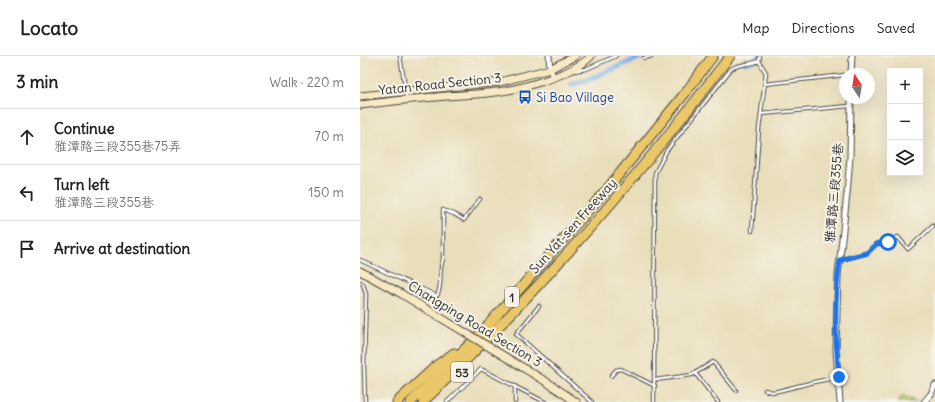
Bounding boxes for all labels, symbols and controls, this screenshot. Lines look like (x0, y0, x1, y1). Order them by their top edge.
text: Locato (20, 16, 78, 40)
text: Map (742, 19, 769, 37)
text: Directions (791, 19, 855, 37)
text: Saved (877, 19, 915, 37)
north arrow (839, 68, 875, 104)
map controls (887, 68, 923, 176)
button: + (887, 68, 923, 104)
street label: Yatan Road Section 3 (378, 69, 502, 99)
text: 3 min (16, 71, 58, 93)
text: Walk · 220 m (269, 74, 344, 91)
bus stop icon: Si Bao Village (517, 89, 533, 105)
place label: Si Bao Village (536, 89, 614, 106)
button: − (887, 104, 923, 140)
text: Continue (54, 119, 115, 138)
icon: ahead (16, 126, 38, 148)
text: 70 m (315, 128, 344, 145)
text: 雅潭路三段355巷75弄 (54, 138, 181, 155)
button: layers (887, 140, 923, 176)
street label: 雅潭路三段355巷 (821, 142, 847, 244)
text: Turn left (54, 175, 109, 194)
street label: Sun Yat-sen Freeway (526, 175, 620, 277)
icon: left (16, 182, 38, 204)
text: 150 m (308, 184, 344, 201)
text: 雅潭路三段355巷 (54, 194, 154, 211)
route start (879, 233, 897, 251)
icon: arrive (16, 238, 38, 260)
text: Arrive at destination (54, 239, 190, 258)
street label: Changping Road Section 3 (405, 277, 545, 371)
road number: 1 (505, 287, 519, 307)
road number: 53 (451, 362, 473, 382)
route end (830, 368, 848, 386)

